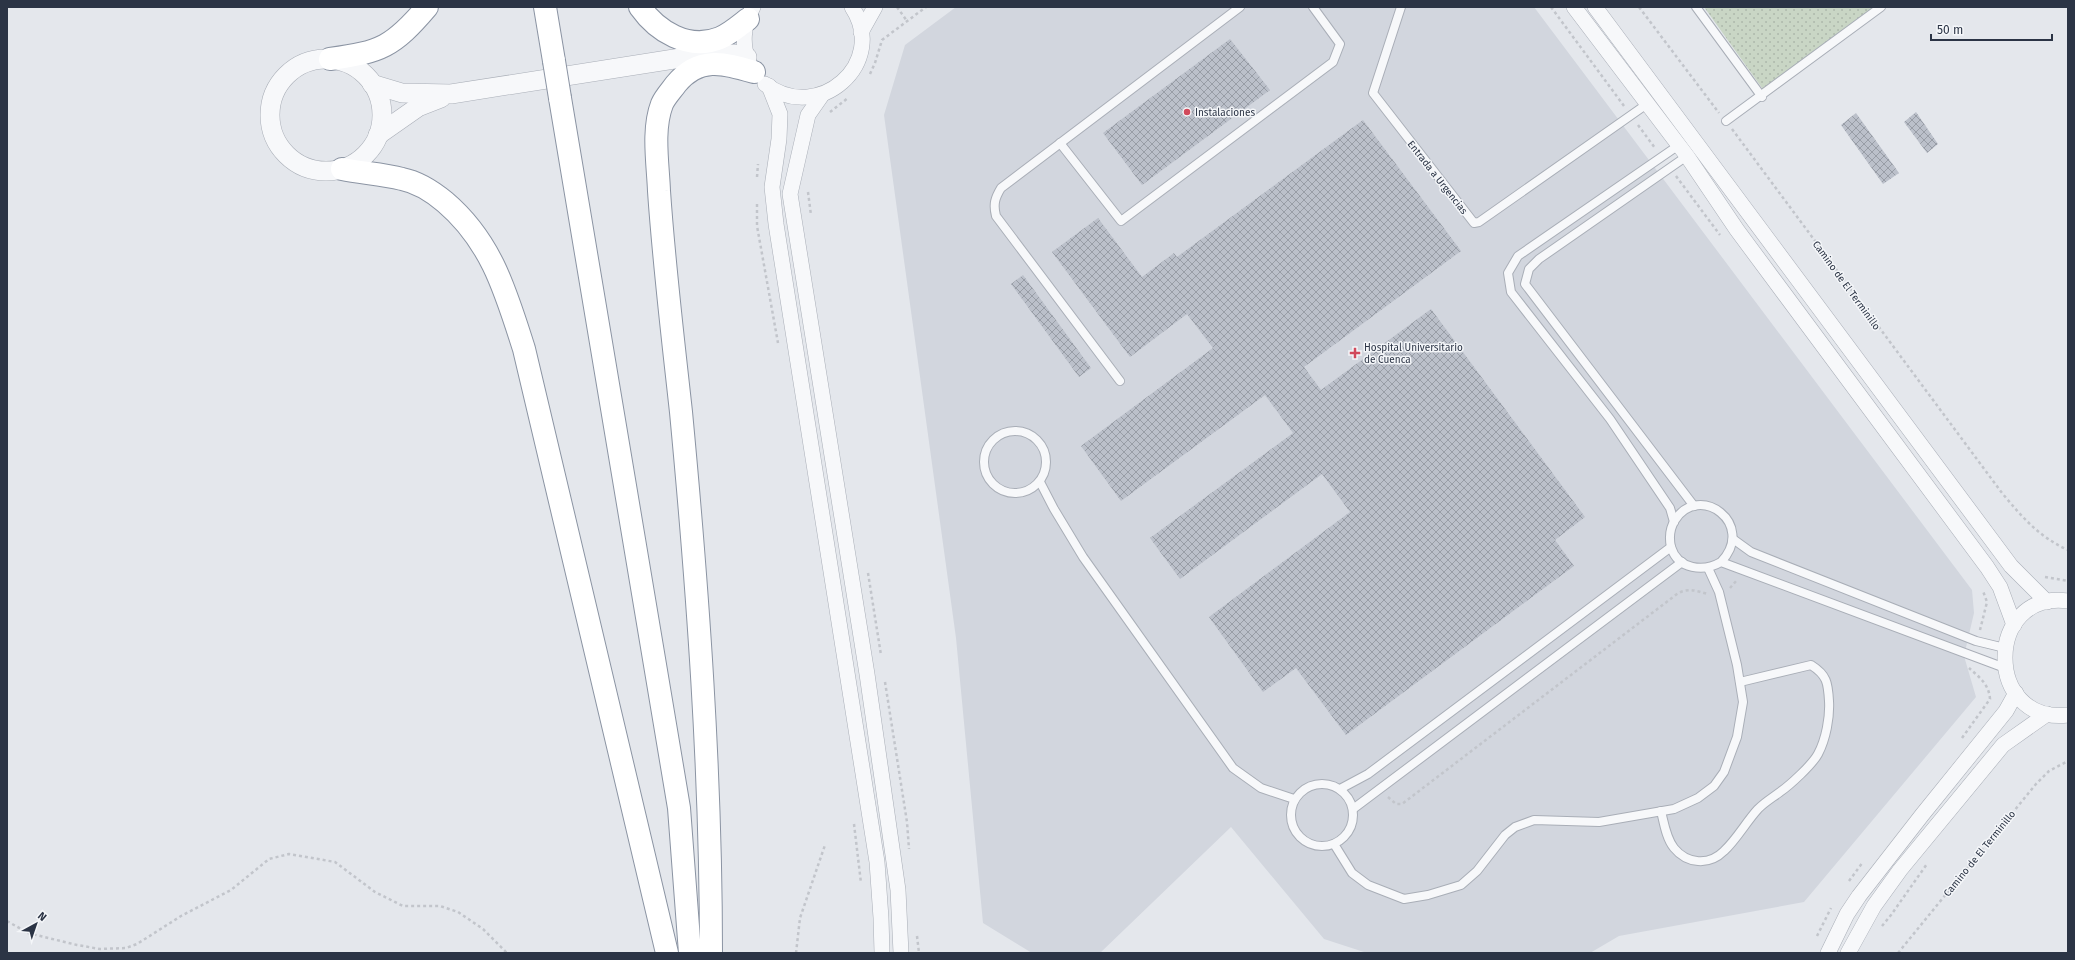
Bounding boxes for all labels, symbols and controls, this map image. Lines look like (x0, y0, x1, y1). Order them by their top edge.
scale bar (1931, 16, 2052, 42)
text: 50 m (1937, 23, 1963, 37)
marker: Instalaciones (1182, 107, 1192, 117)
place label: Instalaciones (1195, 107, 1255, 119)
street label: Entrada a Urgencias (1405, 138, 1470, 217)
street label: Camino de El Terminillo (1810, 239, 1883, 333)
place label: Hospital Universitario de Cuenca (1364, 342, 1463, 366)
marker: Hospital Universitario de Cuenca (1349, 347, 1361, 359)
street label: Camino de El Terminillo (1941, 808, 2018, 899)
north arrow (16, 904, 56, 944)
text: N (35, 909, 49, 924)

